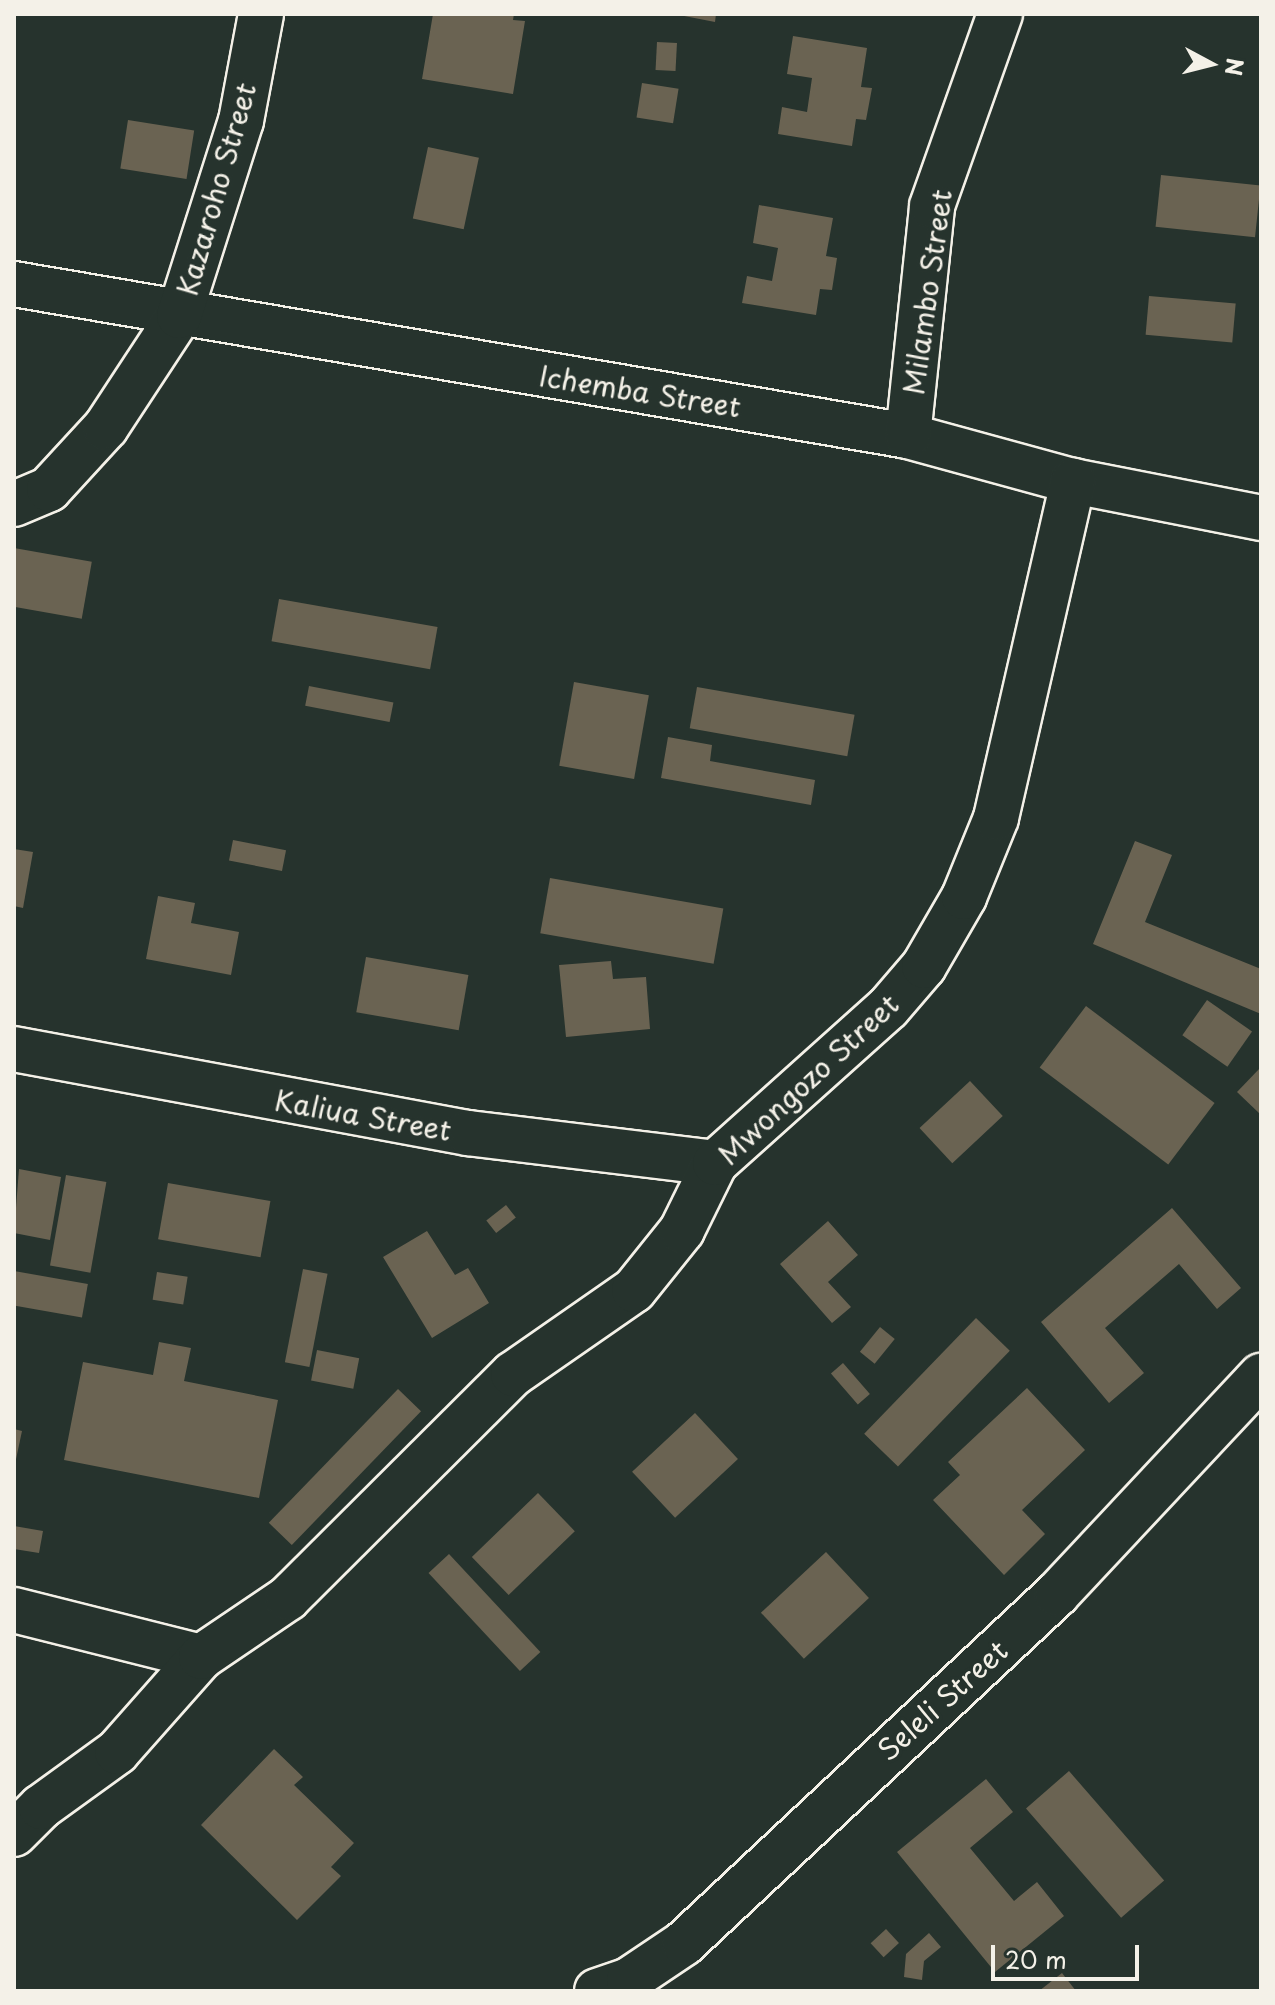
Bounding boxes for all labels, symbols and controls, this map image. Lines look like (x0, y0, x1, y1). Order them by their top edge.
north arrow (1171, 24, 1251, 104)
text: N (1218, 56, 1253, 78)
street label: Kazaroho Street (170, 79, 262, 299)
street label: Milambo Street (896, 187, 958, 397)
street label: Ichemba Street (536, 358, 744, 424)
street label: Mwongozo Street (710, 986, 906, 1172)
street label: Kaliua Street (272, 1083, 454, 1147)
street label: Seleli Street (870, 1633, 1014, 1767)
scale bar (995, 1929, 1143, 1979)
text: 20 m (1005, 1941, 1067, 1977)

